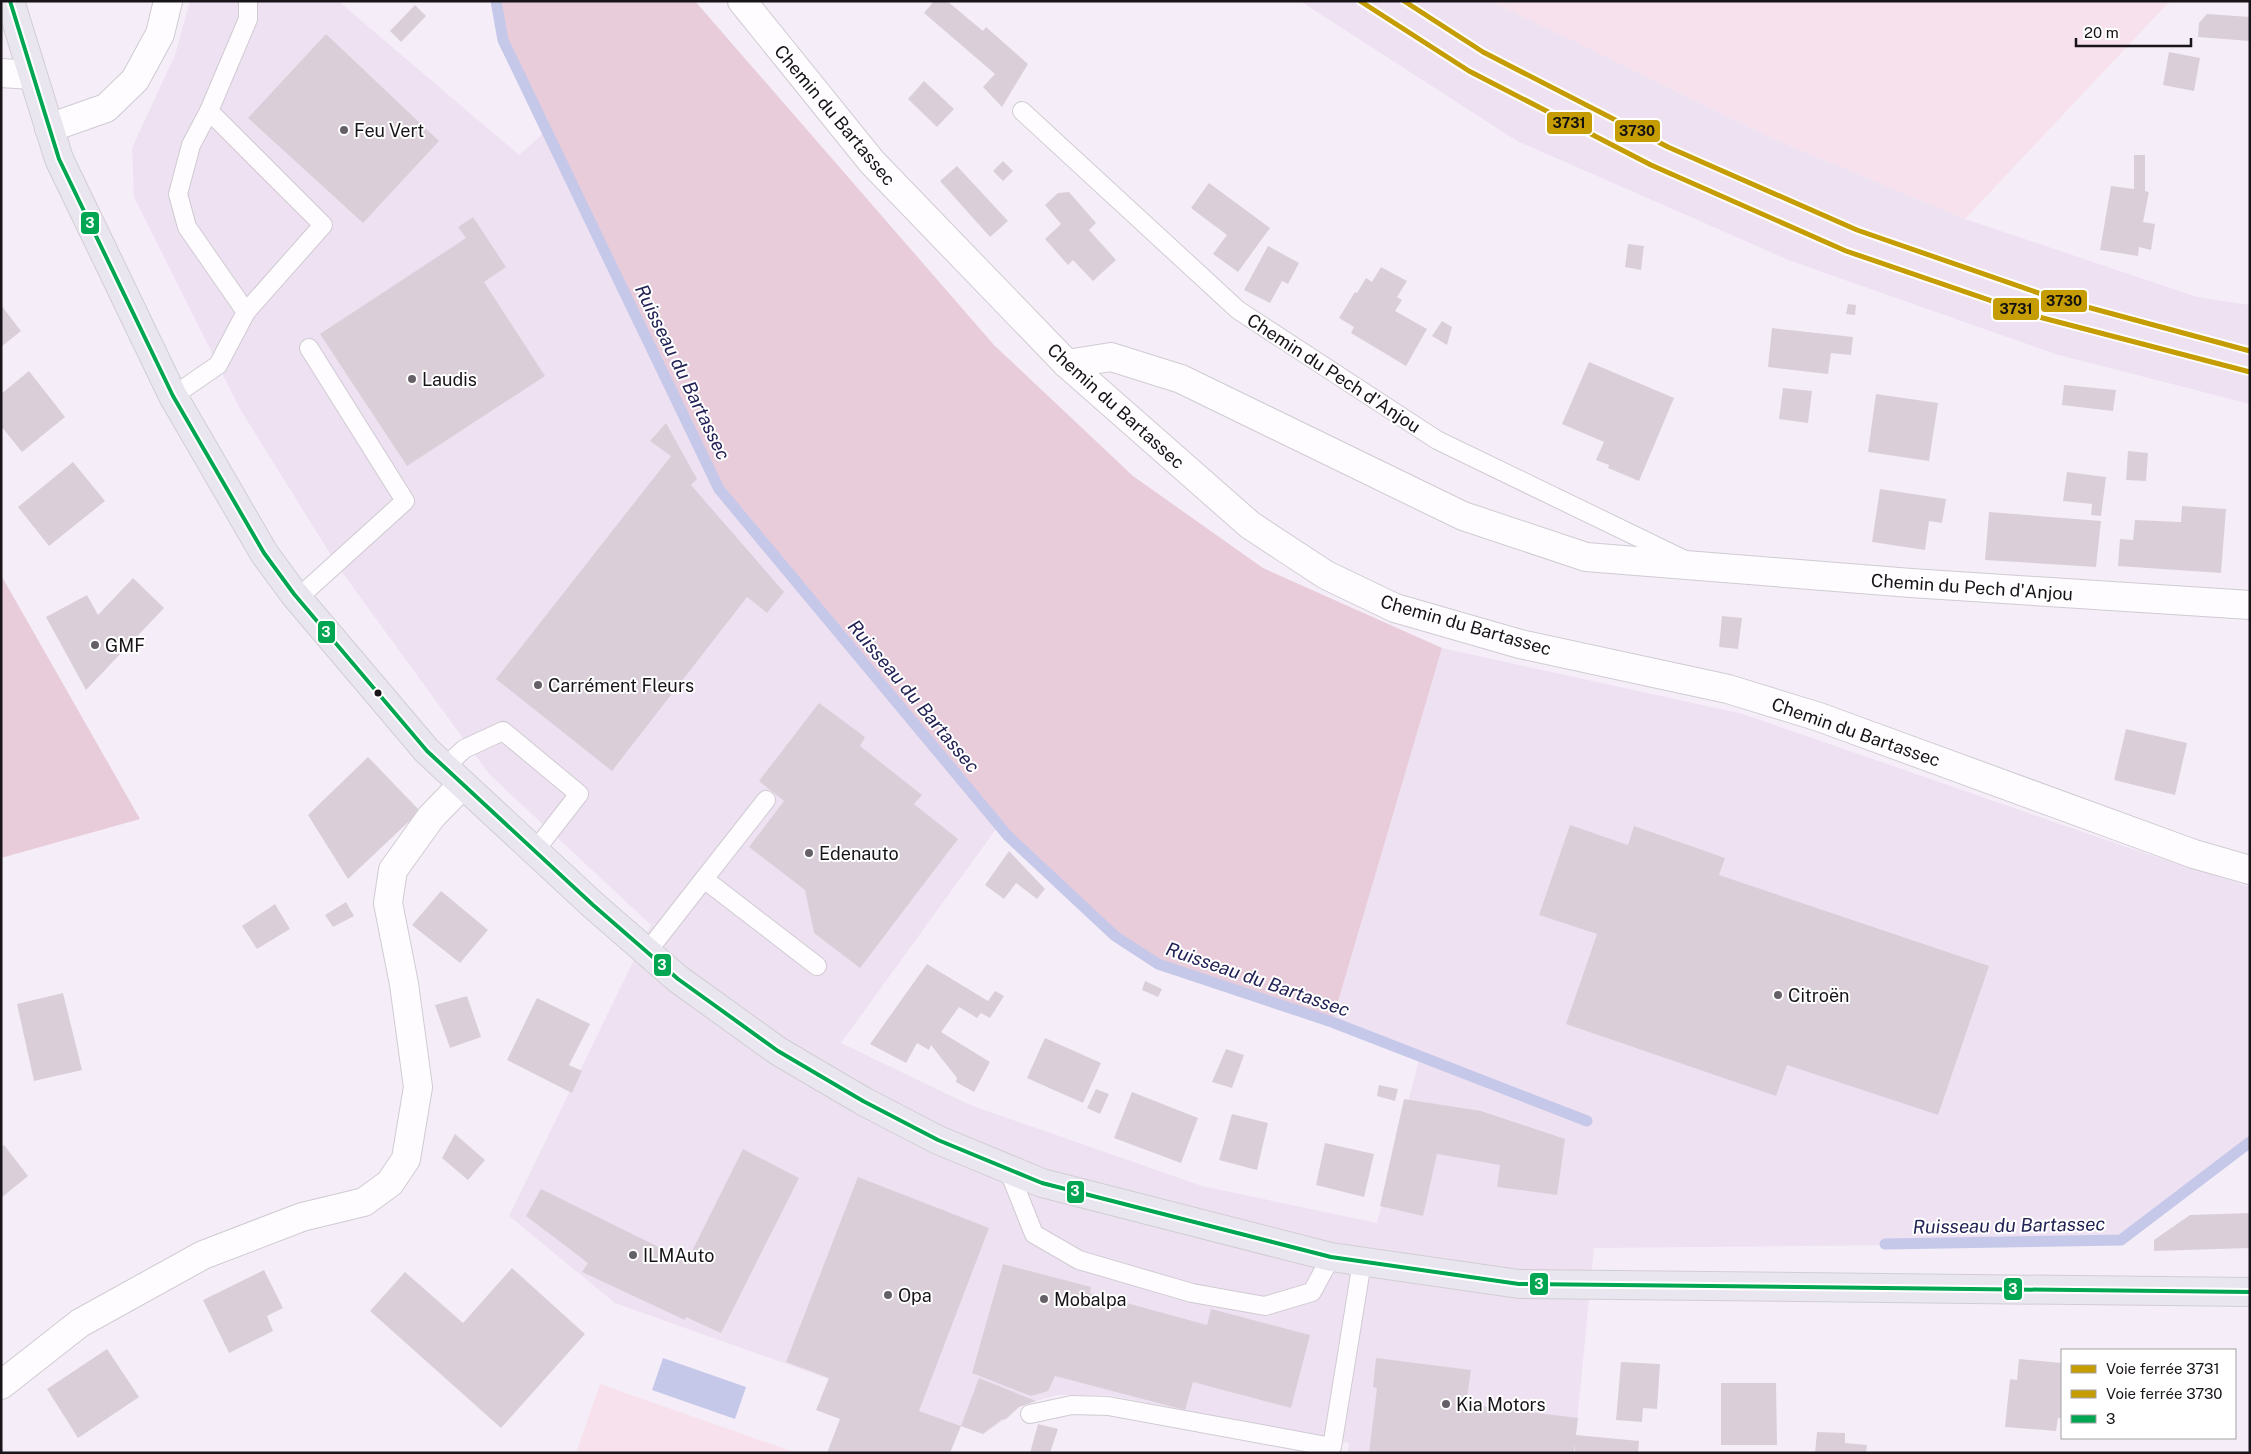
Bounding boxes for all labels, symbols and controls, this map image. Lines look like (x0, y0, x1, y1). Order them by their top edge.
scale bar (2076, 15, 2191, 47)
text: 20 m (2084, 24, 2119, 41)
street label: Chemin du Bartassec (770, 40, 900, 190)
line badge: 3731 (1546, 111, 1593, 135)
text: 3731 (1552, 115, 1586, 131)
line badge: 3730 (1614, 119, 1661, 143)
place label: Feu Vert (354, 120, 424, 141)
text: 3730 (1619, 123, 1655, 139)
marker: Feu Vert (338, 124, 350, 136)
line badge: 3 (80, 211, 100, 235)
text: 3 (85, 215, 95, 231)
water label: Ruisseau du Bartassec (631, 281, 735, 464)
line badge: 3730 (2040, 289, 2088, 313)
text: 3730 (2046, 293, 2082, 309)
line badge: 3731 (1992, 297, 2040, 321)
text: 3731 (1999, 301, 2033, 317)
street label: Chemin du Pech d'Anjou (1243, 309, 1425, 437)
street label: Chemin du Bartassec (1043, 339, 1189, 473)
place label: Laudis (422, 369, 477, 390)
marker: Laudis (406, 373, 418, 385)
street label: Chemin du Pech d'Anjou (1870, 569, 2074, 605)
street label: Chemin du Bartassec (1378, 591, 1554, 659)
water label: Ruisseau du Bartassec (844, 615, 984, 777)
line badge: 3 (317, 620, 336, 644)
text: 3 (321, 624, 331, 640)
place label: GMF (105, 635, 145, 656)
marker: GMF (89, 639, 101, 651)
place label: Carrément Fleurs (548, 675, 694, 696)
marker: Carrément Fleurs (532, 679, 544, 691)
unlabelled marker (373, 688, 383, 698)
street label: Chemin du Bartassec (1769, 693, 1943, 771)
place label: Edenauto (819, 843, 899, 864)
marker: Edenauto (803, 847, 815, 859)
water label: Ruisseau du Bartassec (1163, 937, 1353, 1021)
line badge: 3 (653, 953, 672, 977)
text: 3 (657, 957, 667, 973)
place label: Citroën (1788, 985, 1850, 1006)
marker: Citroën (1772, 989, 1784, 1001)
line badge: 3 (1066, 1180, 1085, 1204)
text: 3 (1070, 1183, 1080, 1199)
water label: Ruisseau du Bartassec (1912, 1212, 2106, 1238)
place label: ILMAuto (643, 1245, 714, 1266)
marker: ILMAuto (627, 1249, 639, 1261)
line badge: 3 (1529, 1272, 1549, 1296)
text: 3 (1534, 1276, 1544, 1292)
line badge: 3 (2003, 1277, 2023, 1301)
text: 3 (2008, 1281, 2018, 1297)
place label: Opa (898, 1285, 932, 1306)
marker: Opa (882, 1289, 894, 1301)
place label: Mobalpa (1054, 1289, 1127, 1310)
marker: Mobalpa (1038, 1293, 1050, 1305)
legend (2061, 1349, 2236, 1439)
text: Voie ferrée 3731 (2106, 1360, 2220, 1377)
text: Voie ferrée 3730 (2106, 1385, 2223, 1402)
place label: Kia Motors (1456, 1394, 1546, 1415)
marker: Kia Motors (1440, 1398, 1452, 1410)
text: 3 (2106, 1410, 2115, 1427)

